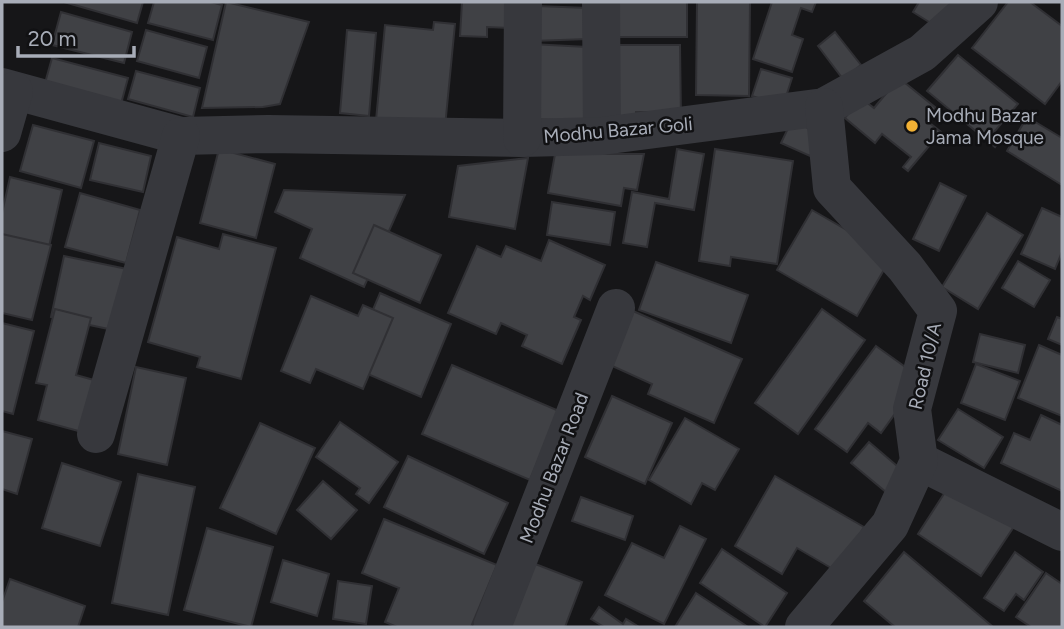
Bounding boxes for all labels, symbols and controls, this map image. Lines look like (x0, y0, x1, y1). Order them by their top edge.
scale bar (18, 14, 133, 58)
text: 20 m (28, 26, 76, 51)
place label: Modhu Bazar Jama Mosque (926, 104, 1044, 149)
street label: Modhu Bazar Goli (542, 112, 694, 148)
marker: Modhu Bazar Jama Mosque (904, 118, 920, 134)
street label: Road 10/A (904, 320, 946, 412)
street label: Modhu Bazar Road (515, 390, 593, 546)

